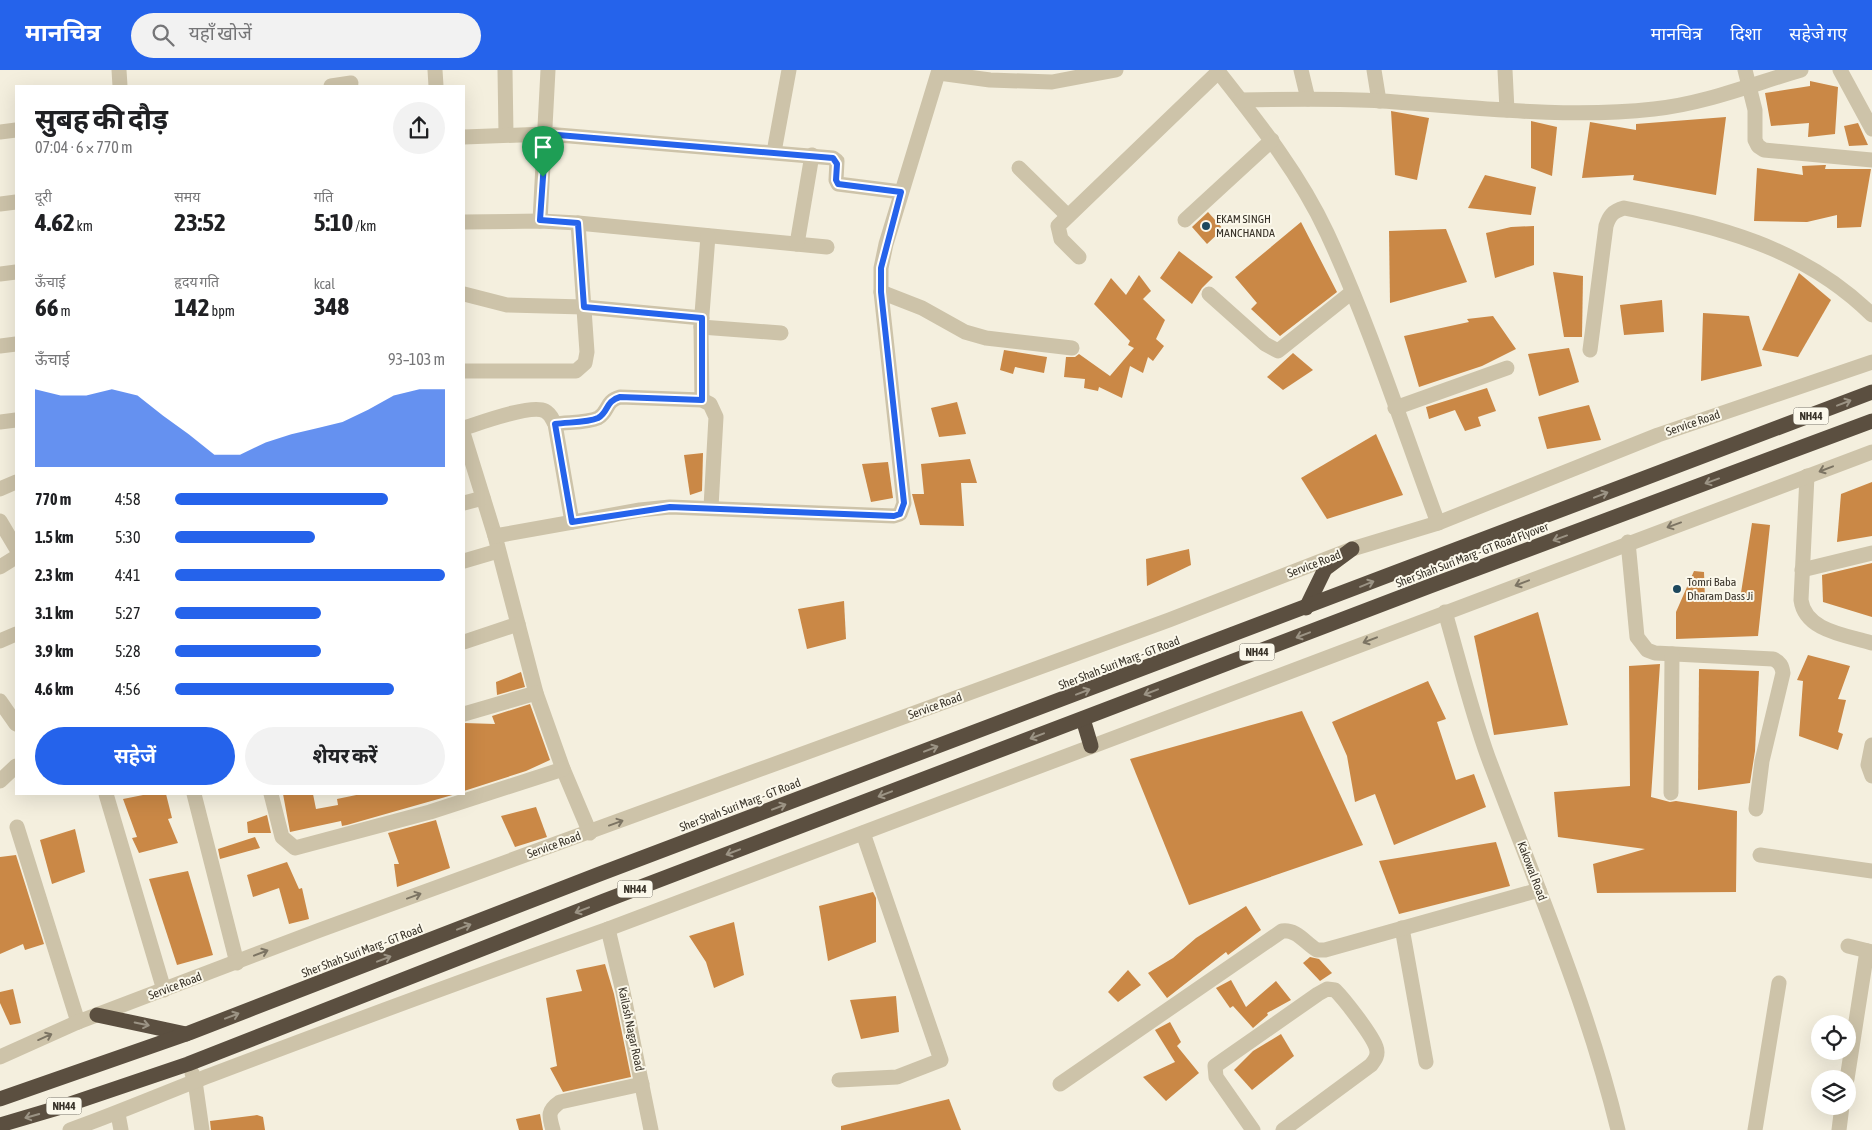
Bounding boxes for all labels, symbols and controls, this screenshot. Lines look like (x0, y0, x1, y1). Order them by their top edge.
search box (131, 13, 481, 58)
text: मानचित्र (25, 19, 101, 46)
icon: search (149, 21, 177, 49)
text: यहाँ खोजें (189, 22, 252, 44)
text: मानचित्र (1651, 23, 1702, 44)
text: दिशा (1730, 23, 1761, 44)
text: सहेजे गए (1789, 23, 1847, 44)
button: share (393, 102, 445, 154)
text: सुबह की दौड़ (35, 103, 168, 135)
pin (522, 126, 564, 177)
icon: arrive (529, 133, 557, 161)
text: 07:04 · 6 × 770 m (35, 138, 133, 156)
text: दूरी (35, 189, 52, 205)
text: समय (174, 189, 200, 205)
text: गति (314, 189, 333, 205)
text: 4.62 (35, 208, 75, 236)
text: 23:52 (174, 208, 226, 236)
text: 5:10 (314, 208, 353, 236)
place label: EKAM SINGH MANCHANDA (1216, 212, 1275, 240)
text: km (75, 218, 93, 234)
text: /km (353, 218, 376, 234)
marker: EKAM SINGH MANCHANDA (1200, 220, 1212, 232)
text: ऊँचाई (35, 274, 65, 290)
text: हृदय गति (174, 274, 219, 290)
text: kcal (314, 276, 335, 292)
text: 348 (314, 292, 349, 320)
text: 66 (35, 293, 59, 321)
text: 142 (174, 293, 210, 321)
text: m (59, 303, 71, 319)
text: bpm (210, 303, 235, 319)
text: ऊँचाई (35, 350, 70, 368)
text: 93–103 m (388, 350, 445, 368)
one-way arrow (1836, 398, 1851, 407)
street label: Service Road (1664, 407, 1722, 439)
road number: NH44 (1794, 408, 1828, 424)
one-way arrow (1819, 465, 1835, 474)
one-way arrow (1705, 477, 1720, 486)
text: 770 m (35, 490, 71, 508)
text: 4:58 (115, 490, 140, 508)
one-way arrow (1593, 490, 1608, 499)
street label: Sher Shah Suri Marg - GT Road Flyover (1394, 519, 1551, 591)
one-way arrow (1667, 521, 1682, 530)
text: 1.5 km (35, 528, 74, 546)
text: 5:30 (115, 528, 140, 546)
one-way arrow (1552, 534, 1568, 543)
street label: Service Road (1285, 547, 1343, 581)
text: 2.3 km (35, 566, 74, 584)
text: 4:41 (115, 566, 140, 584)
place label: Tomri Baba Dharam Dass Ji (1687, 575, 1753, 603)
one-way arrow (1359, 578, 1374, 588)
one-way arrow (1515, 579, 1530, 588)
marker: Tomri Baba Dharam Dass Ji (1671, 583, 1683, 595)
text: 3.1 km (35, 604, 74, 622)
text: 5:27 (115, 604, 140, 622)
one-way arrow (1296, 630, 1311, 640)
street label: Sher Shah Suri Marg - GT Road (1056, 633, 1182, 693)
one-way arrow (1363, 636, 1378, 645)
text: 3.9 km (35, 642, 74, 660)
text: 5:28 (115, 642, 140, 660)
road number: NH44 (1240, 644, 1274, 660)
text: 4.6 km (35, 680, 74, 698)
text: 4:56 (115, 680, 140, 698)
one-way arrow (1075, 687, 1091, 696)
one-way arrow (1144, 688, 1159, 698)
street label: Service Road (906, 690, 964, 722)
button: सहेजें (35, 727, 235, 785)
button: शेयर करें (245, 727, 445, 785)
one-way arrow (1030, 732, 1045, 741)
one-way arrow (924, 744, 939, 753)
street label: Sher Shah Suri Marg - GT Road (677, 775, 803, 835)
one-way arrow (878, 790, 894, 799)
one-way arrow (771, 802, 787, 811)
one-way arrow (607, 818, 623, 827)
street label: Service Road (525, 829, 583, 861)
street label: Kakowal Road (1514, 839, 1550, 903)
one-way arrow (726, 848, 742, 857)
road number: NH44 (618, 881, 652, 898)
one-way arrow (405, 891, 421, 900)
one-way arrow (575, 906, 590, 915)
street label: Sher Shah Suri Marg - GT Road (299, 921, 425, 981)
one-way arrow (456, 922, 471, 932)
one-way arrow (253, 948, 268, 957)
one-way arrow (376, 953, 391, 963)
street label: Service Road (146, 969, 204, 1003)
street label: Kailash Nagar Road (615, 986, 647, 1072)
one-way arrow (224, 1011, 239, 1021)
map controls (1811, 1015, 1856, 1115)
button: locate (1811, 1015, 1856, 1060)
one-way arrow (134, 1020, 150, 1029)
one-way arrow (37, 1032, 52, 1042)
button: layers (1811, 1070, 1856, 1115)
road number: NH44 (46, 1098, 82, 1114)
one-way arrow (24, 1112, 40, 1122)

